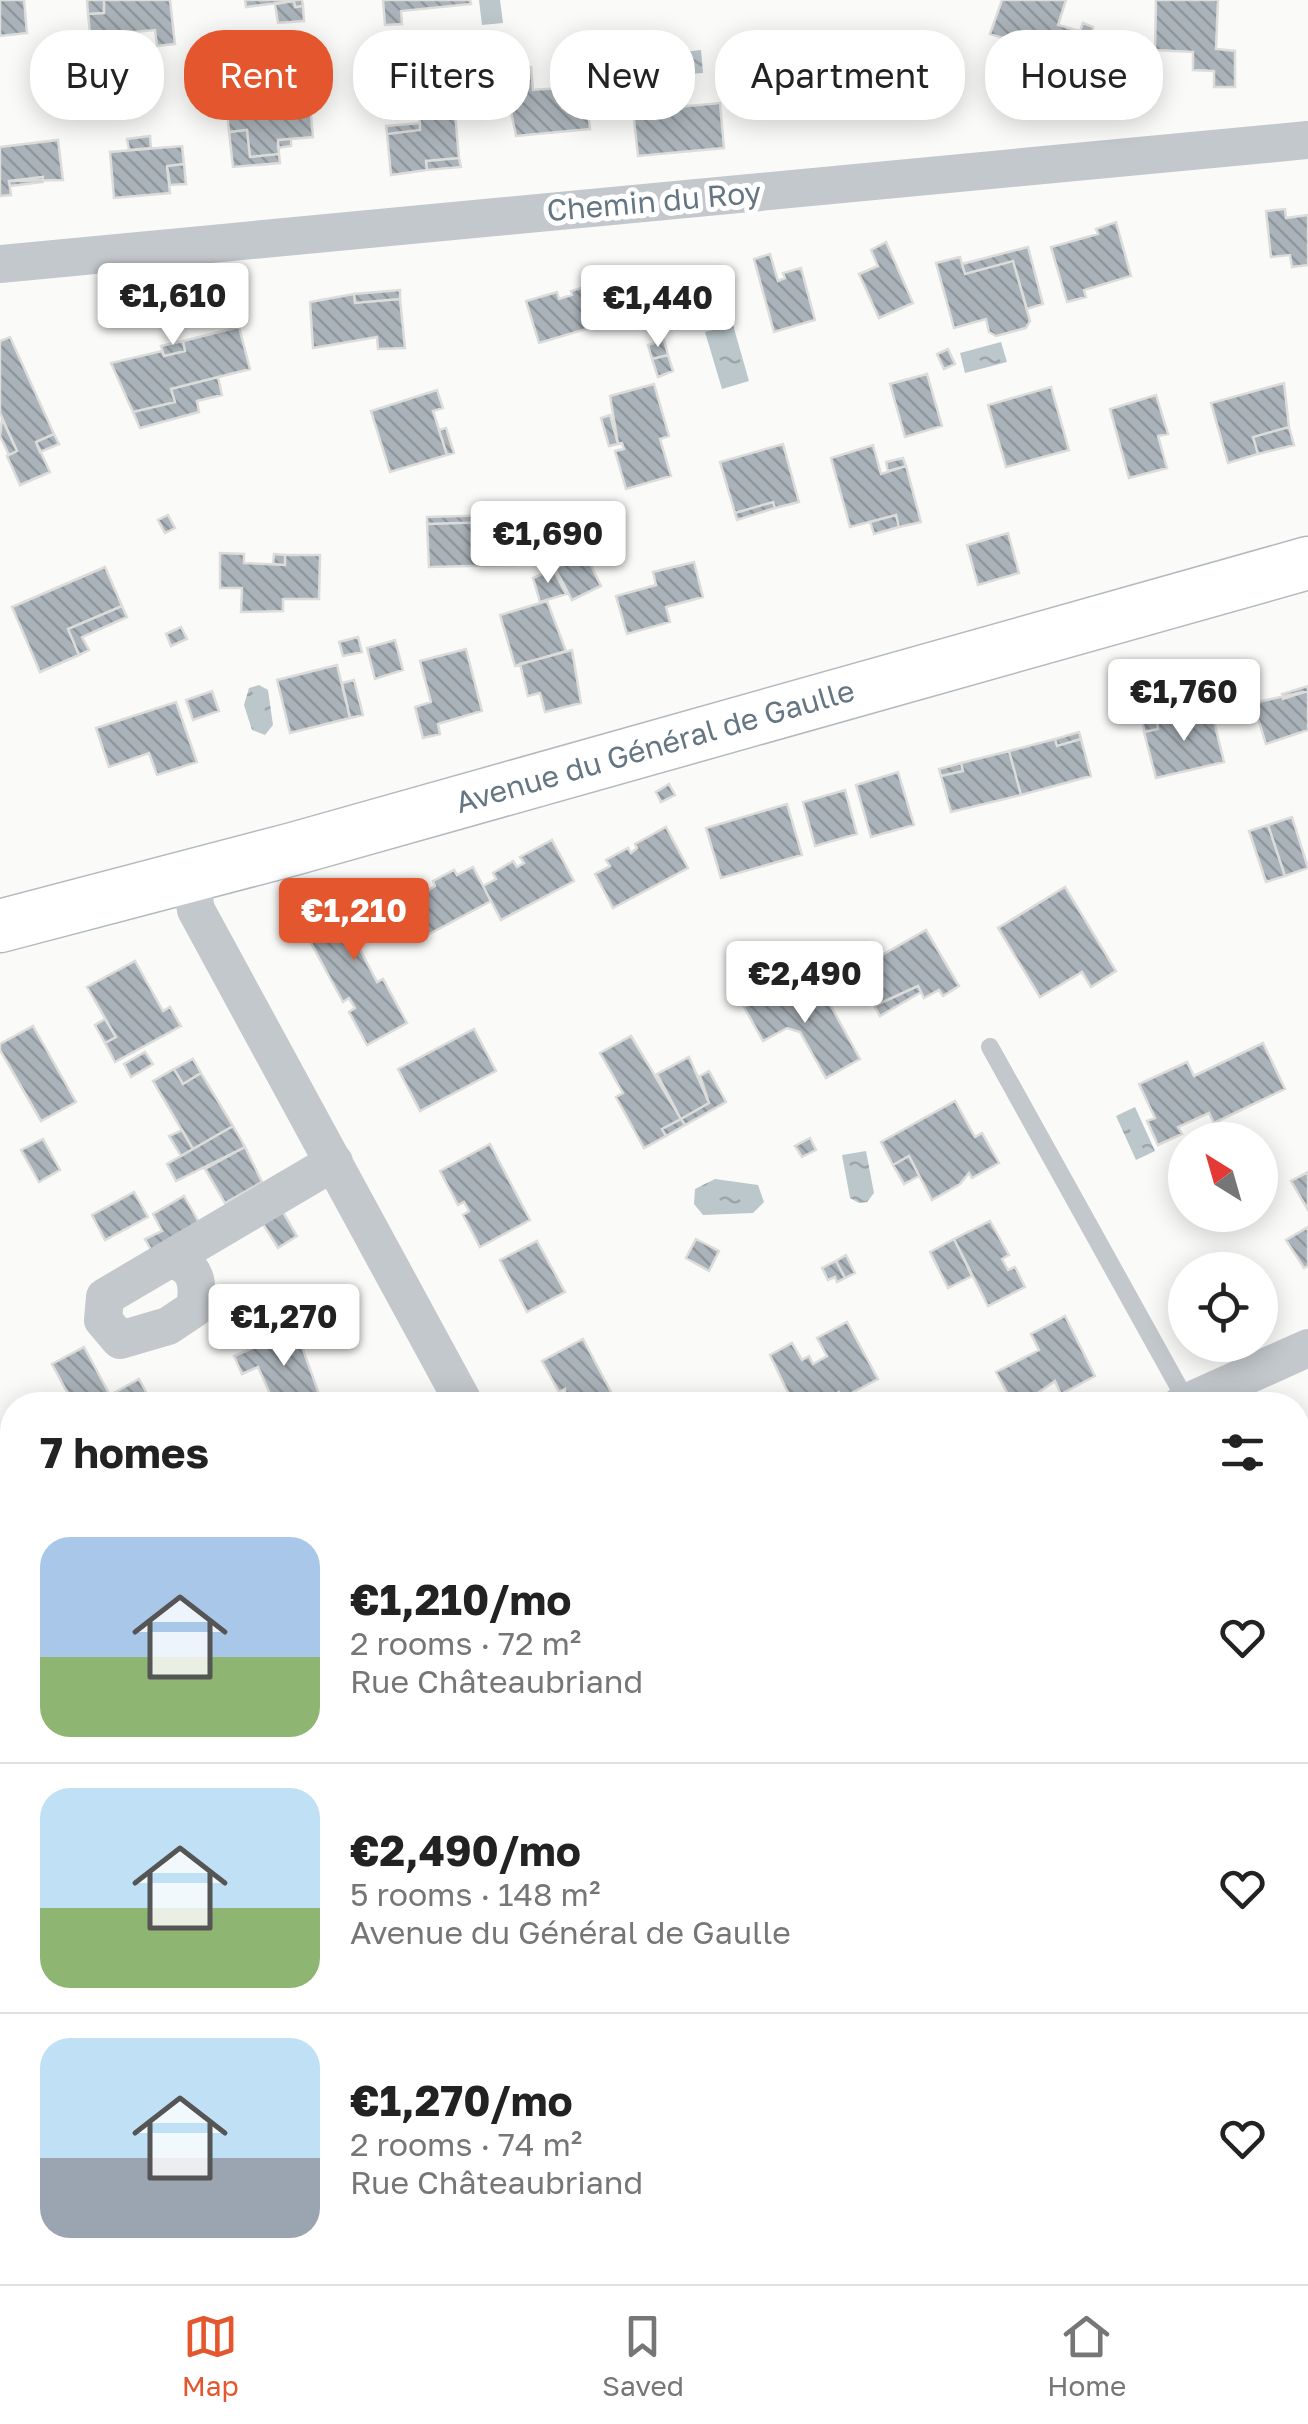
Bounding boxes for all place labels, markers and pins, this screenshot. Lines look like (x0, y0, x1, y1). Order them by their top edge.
pin: €1,610 (92, 263, 254, 348)
pin: €1,440 (577, 265, 739, 350)
pin: €1,690 (467, 501, 629, 586)
pin: €1,760 (1103, 659, 1265, 744)
pin: €1,210 (273, 878, 435, 963)
pin: €2,490 (724, 941, 886, 1026)
pin: €1,270 (203, 1284, 365, 1369)

